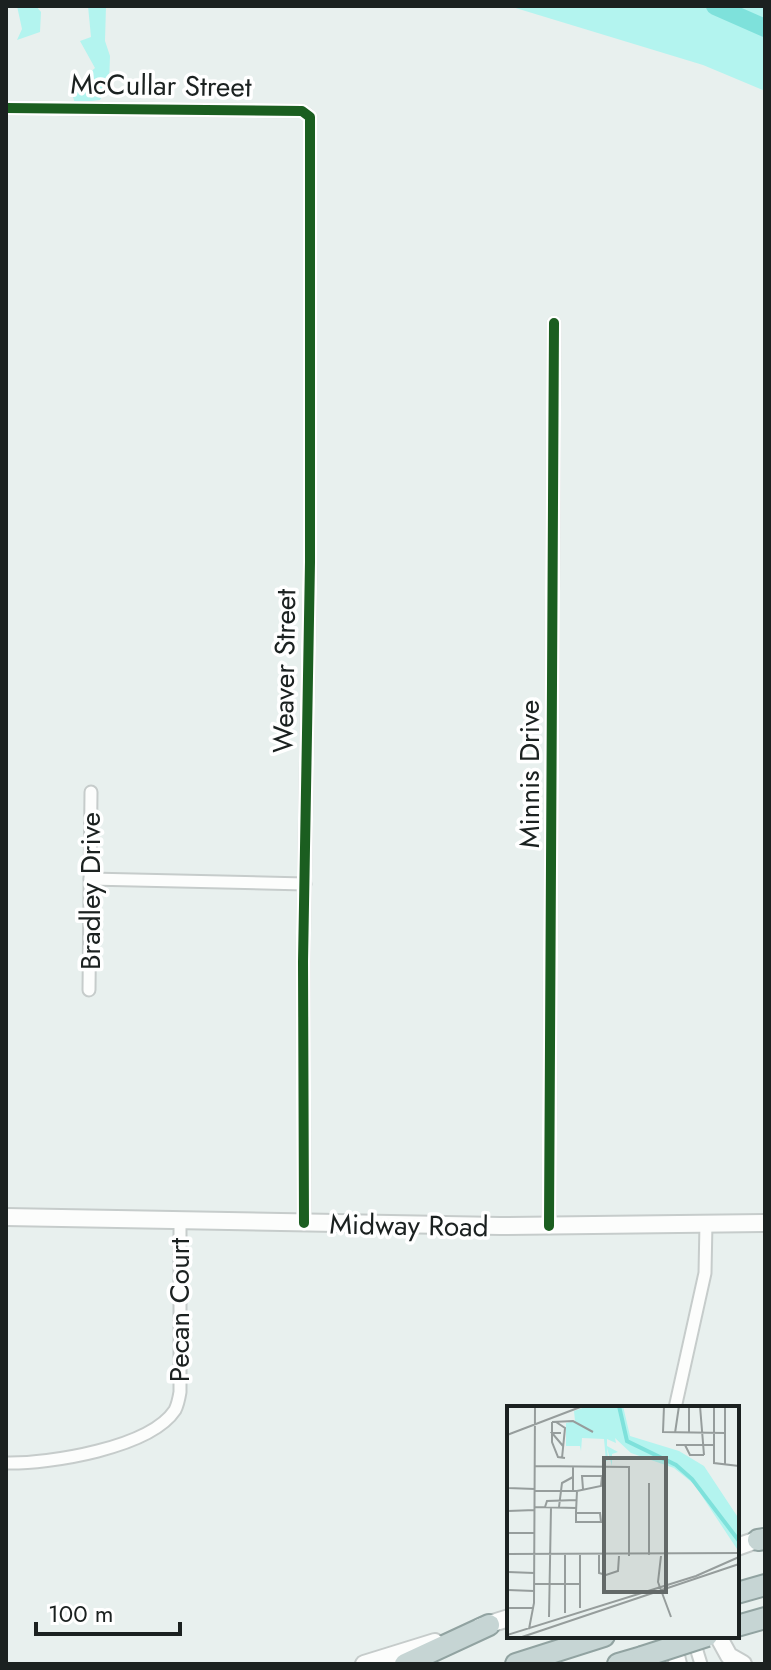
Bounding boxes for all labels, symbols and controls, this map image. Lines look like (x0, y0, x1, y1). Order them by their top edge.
street label: McCullar Street (70, 63, 252, 108)
street label: Weaver Street (263, 588, 306, 754)
street label: Minnis Drive (509, 700, 550, 848)
street label: Bradley Drive (70, 812, 111, 970)
street label: Midway Road (329, 1204, 489, 1247)
street label: Pecan Court (159, 1238, 200, 1382)
inset map (507, 1406, 739, 1638)
scale bar (36, 1586, 180, 1636)
text: 100 m (48, 1596, 114, 1631)

